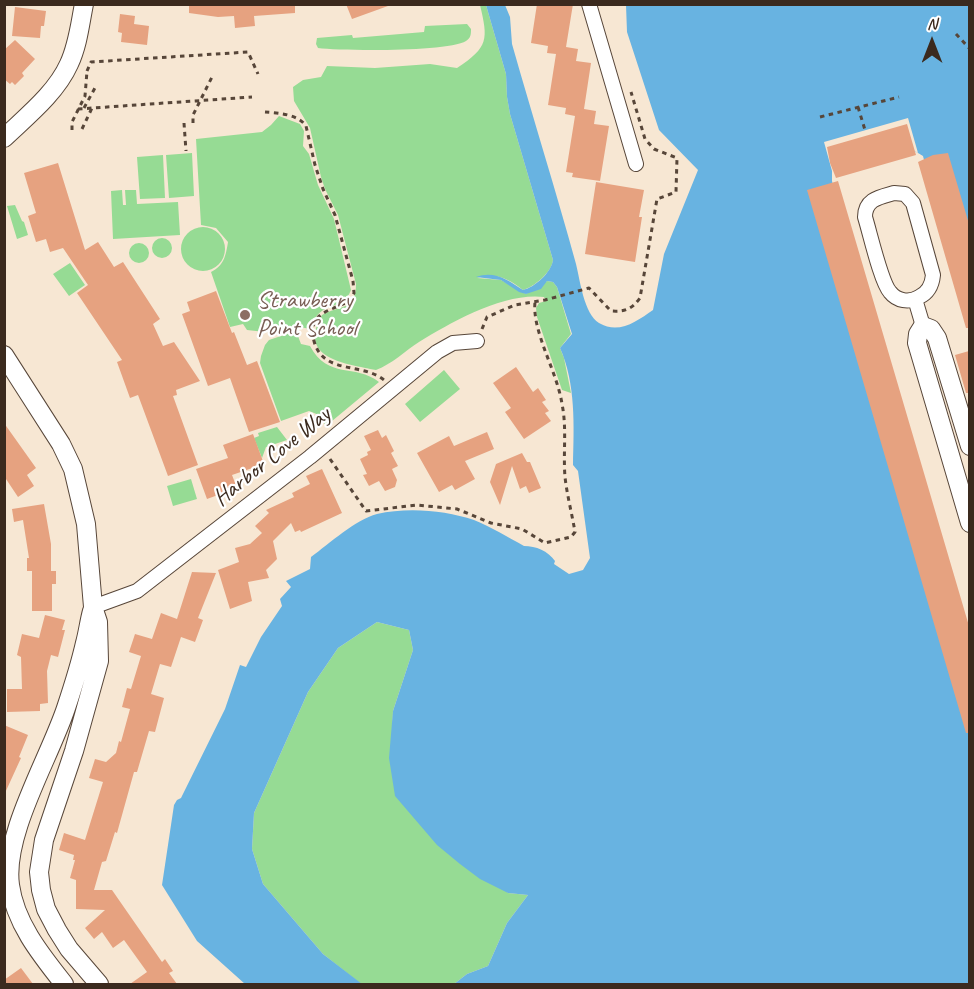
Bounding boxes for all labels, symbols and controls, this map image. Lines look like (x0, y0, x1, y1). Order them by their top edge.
north arrow (902, 12, 962, 72)
text: N (927, 14, 937, 34)
place label: Strawberry Point School (257, 287, 357, 343)
marker: Strawberry Point School (238, 308, 252, 322)
street label: Harbor Cove Way (207, 401, 337, 513)

